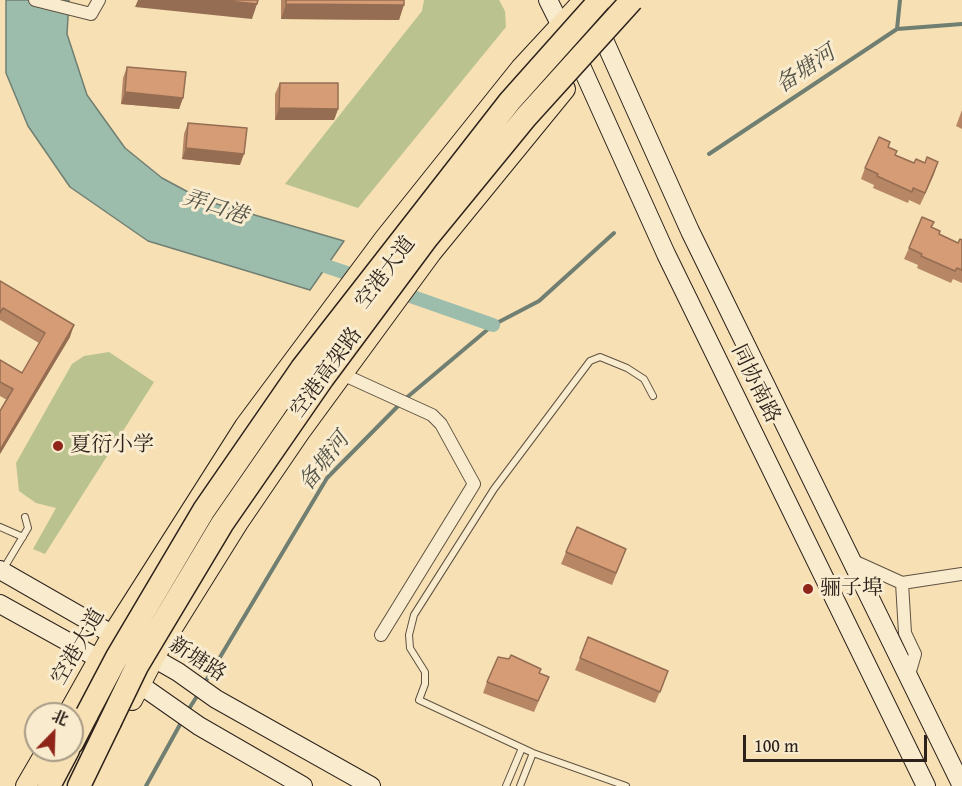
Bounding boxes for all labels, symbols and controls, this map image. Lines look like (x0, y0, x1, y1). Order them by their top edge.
water label: 备塘河 (771, 41, 841, 99)
water label: 弄口港 (180, 185, 250, 231)
street label: 空港大道 (351, 232, 421, 314)
street label: 空港高架路 (286, 323, 368, 423)
street label: 同协南路 (725, 341, 785, 427)
water label: 备塘河 (294, 428, 356, 496)
place label: 夏衍小学 (70, 433, 154, 459)
marker: 夏衍小学 (51, 439, 65, 453)
place label: 骊子埠 (820, 576, 883, 602)
marker: 骊子埠 (801, 582, 815, 596)
street label: 空港大道 (47, 604, 111, 690)
street label: 新塘路 (164, 632, 230, 688)
north arrow (24, 702, 84, 762)
text: 北 (48, 703, 72, 731)
scale bar (746, 723, 930, 761)
text: 100 m (754, 732, 799, 759)

